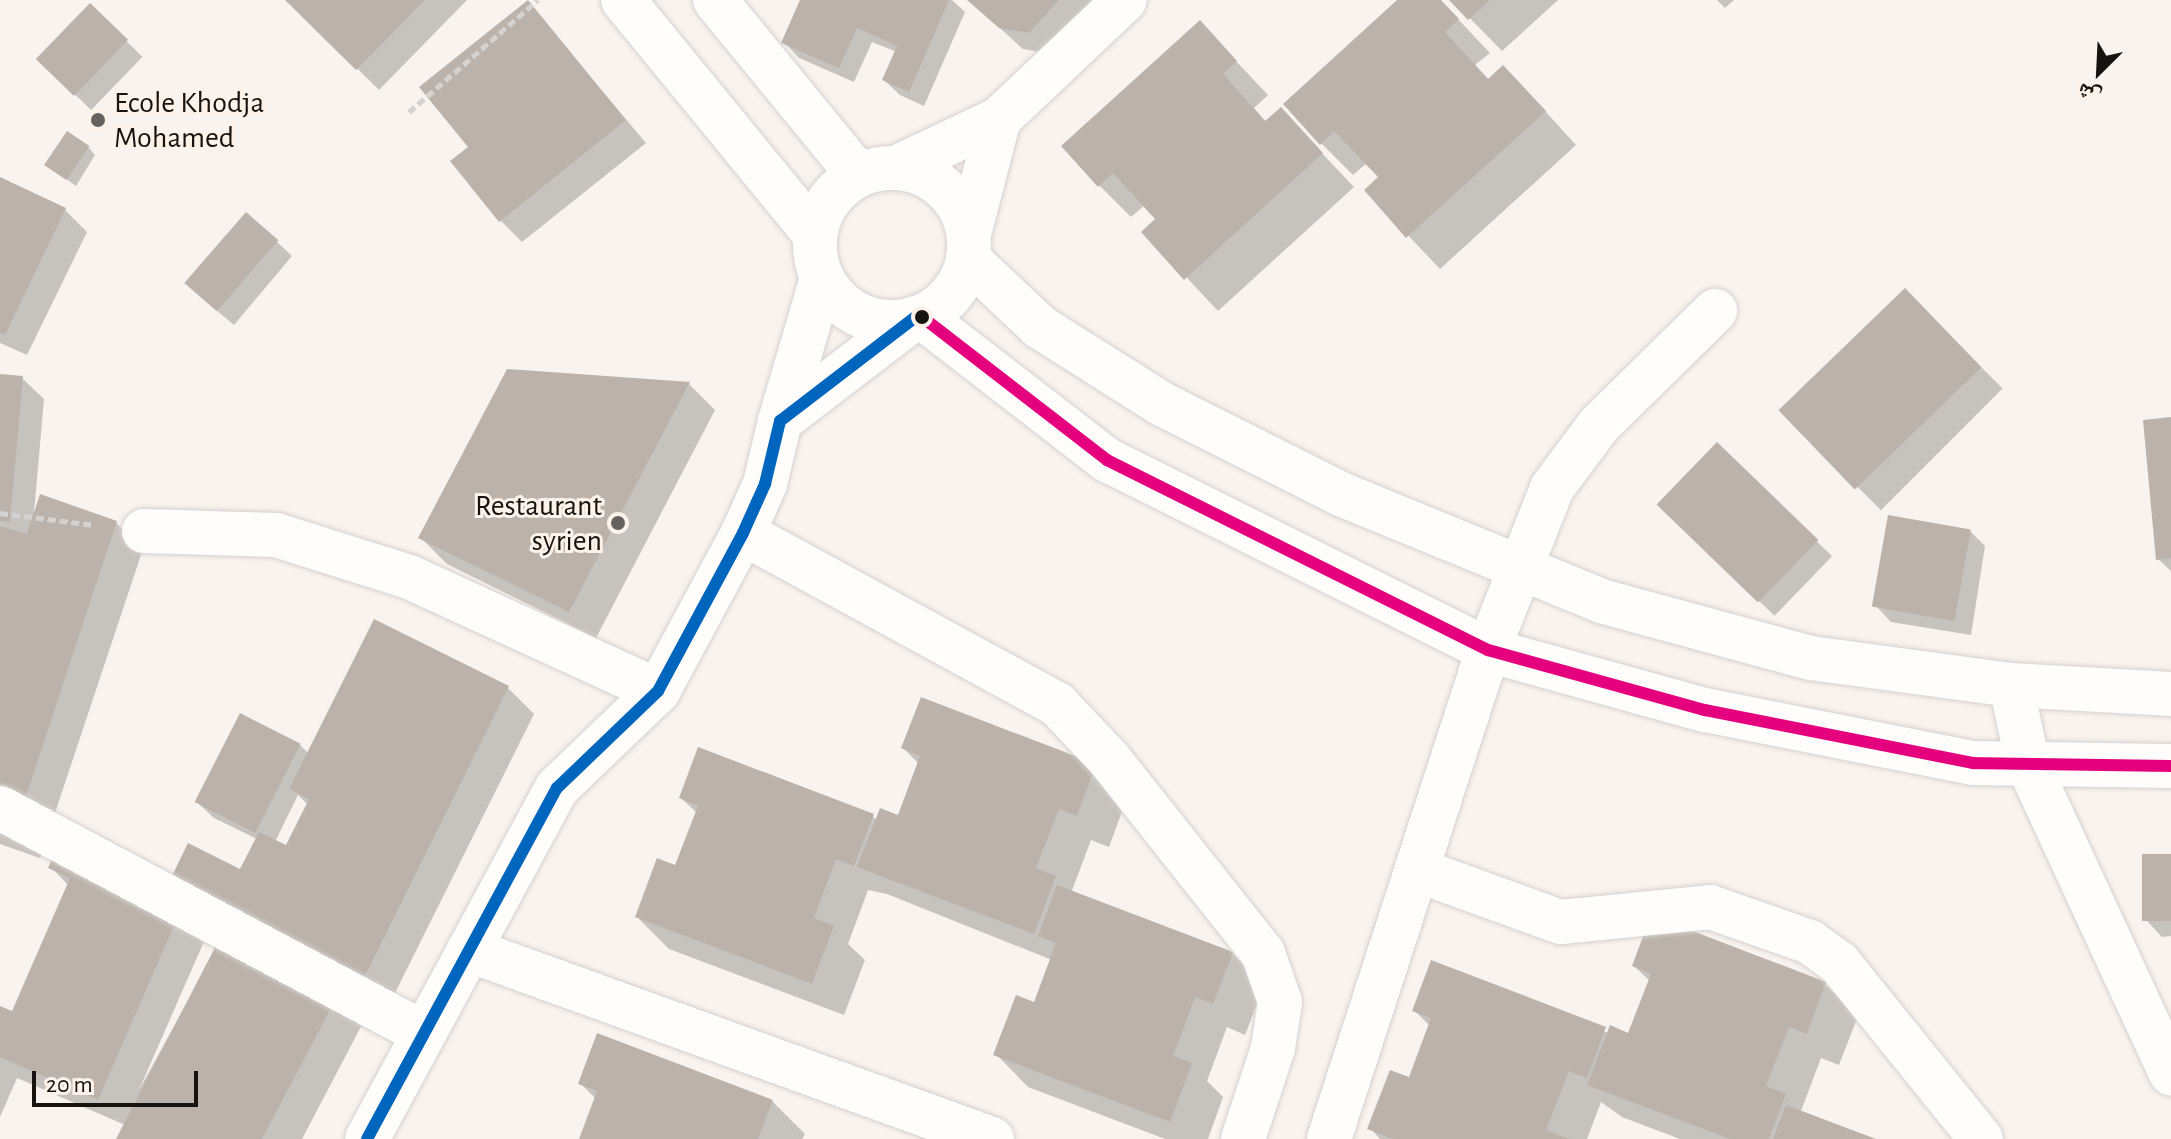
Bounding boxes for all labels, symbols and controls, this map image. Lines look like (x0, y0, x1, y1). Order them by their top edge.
north arrow (2059, 32, 2139, 112)
text: ش (2074, 79, 2104, 109)
place label: Ecole Khodja Mohamed (114, 85, 264, 156)
marker: Ecole Khodja Mohamed (89, 111, 107, 129)
unlabelled marker (914, 309, 930, 325)
place label: Restaurant syrien (475, 488, 602, 558)
marker: Restaurant syrien (609, 514, 627, 532)
scale bar (36, 1055, 202, 1105)
text: 20 m (46, 1073, 93, 1097)

